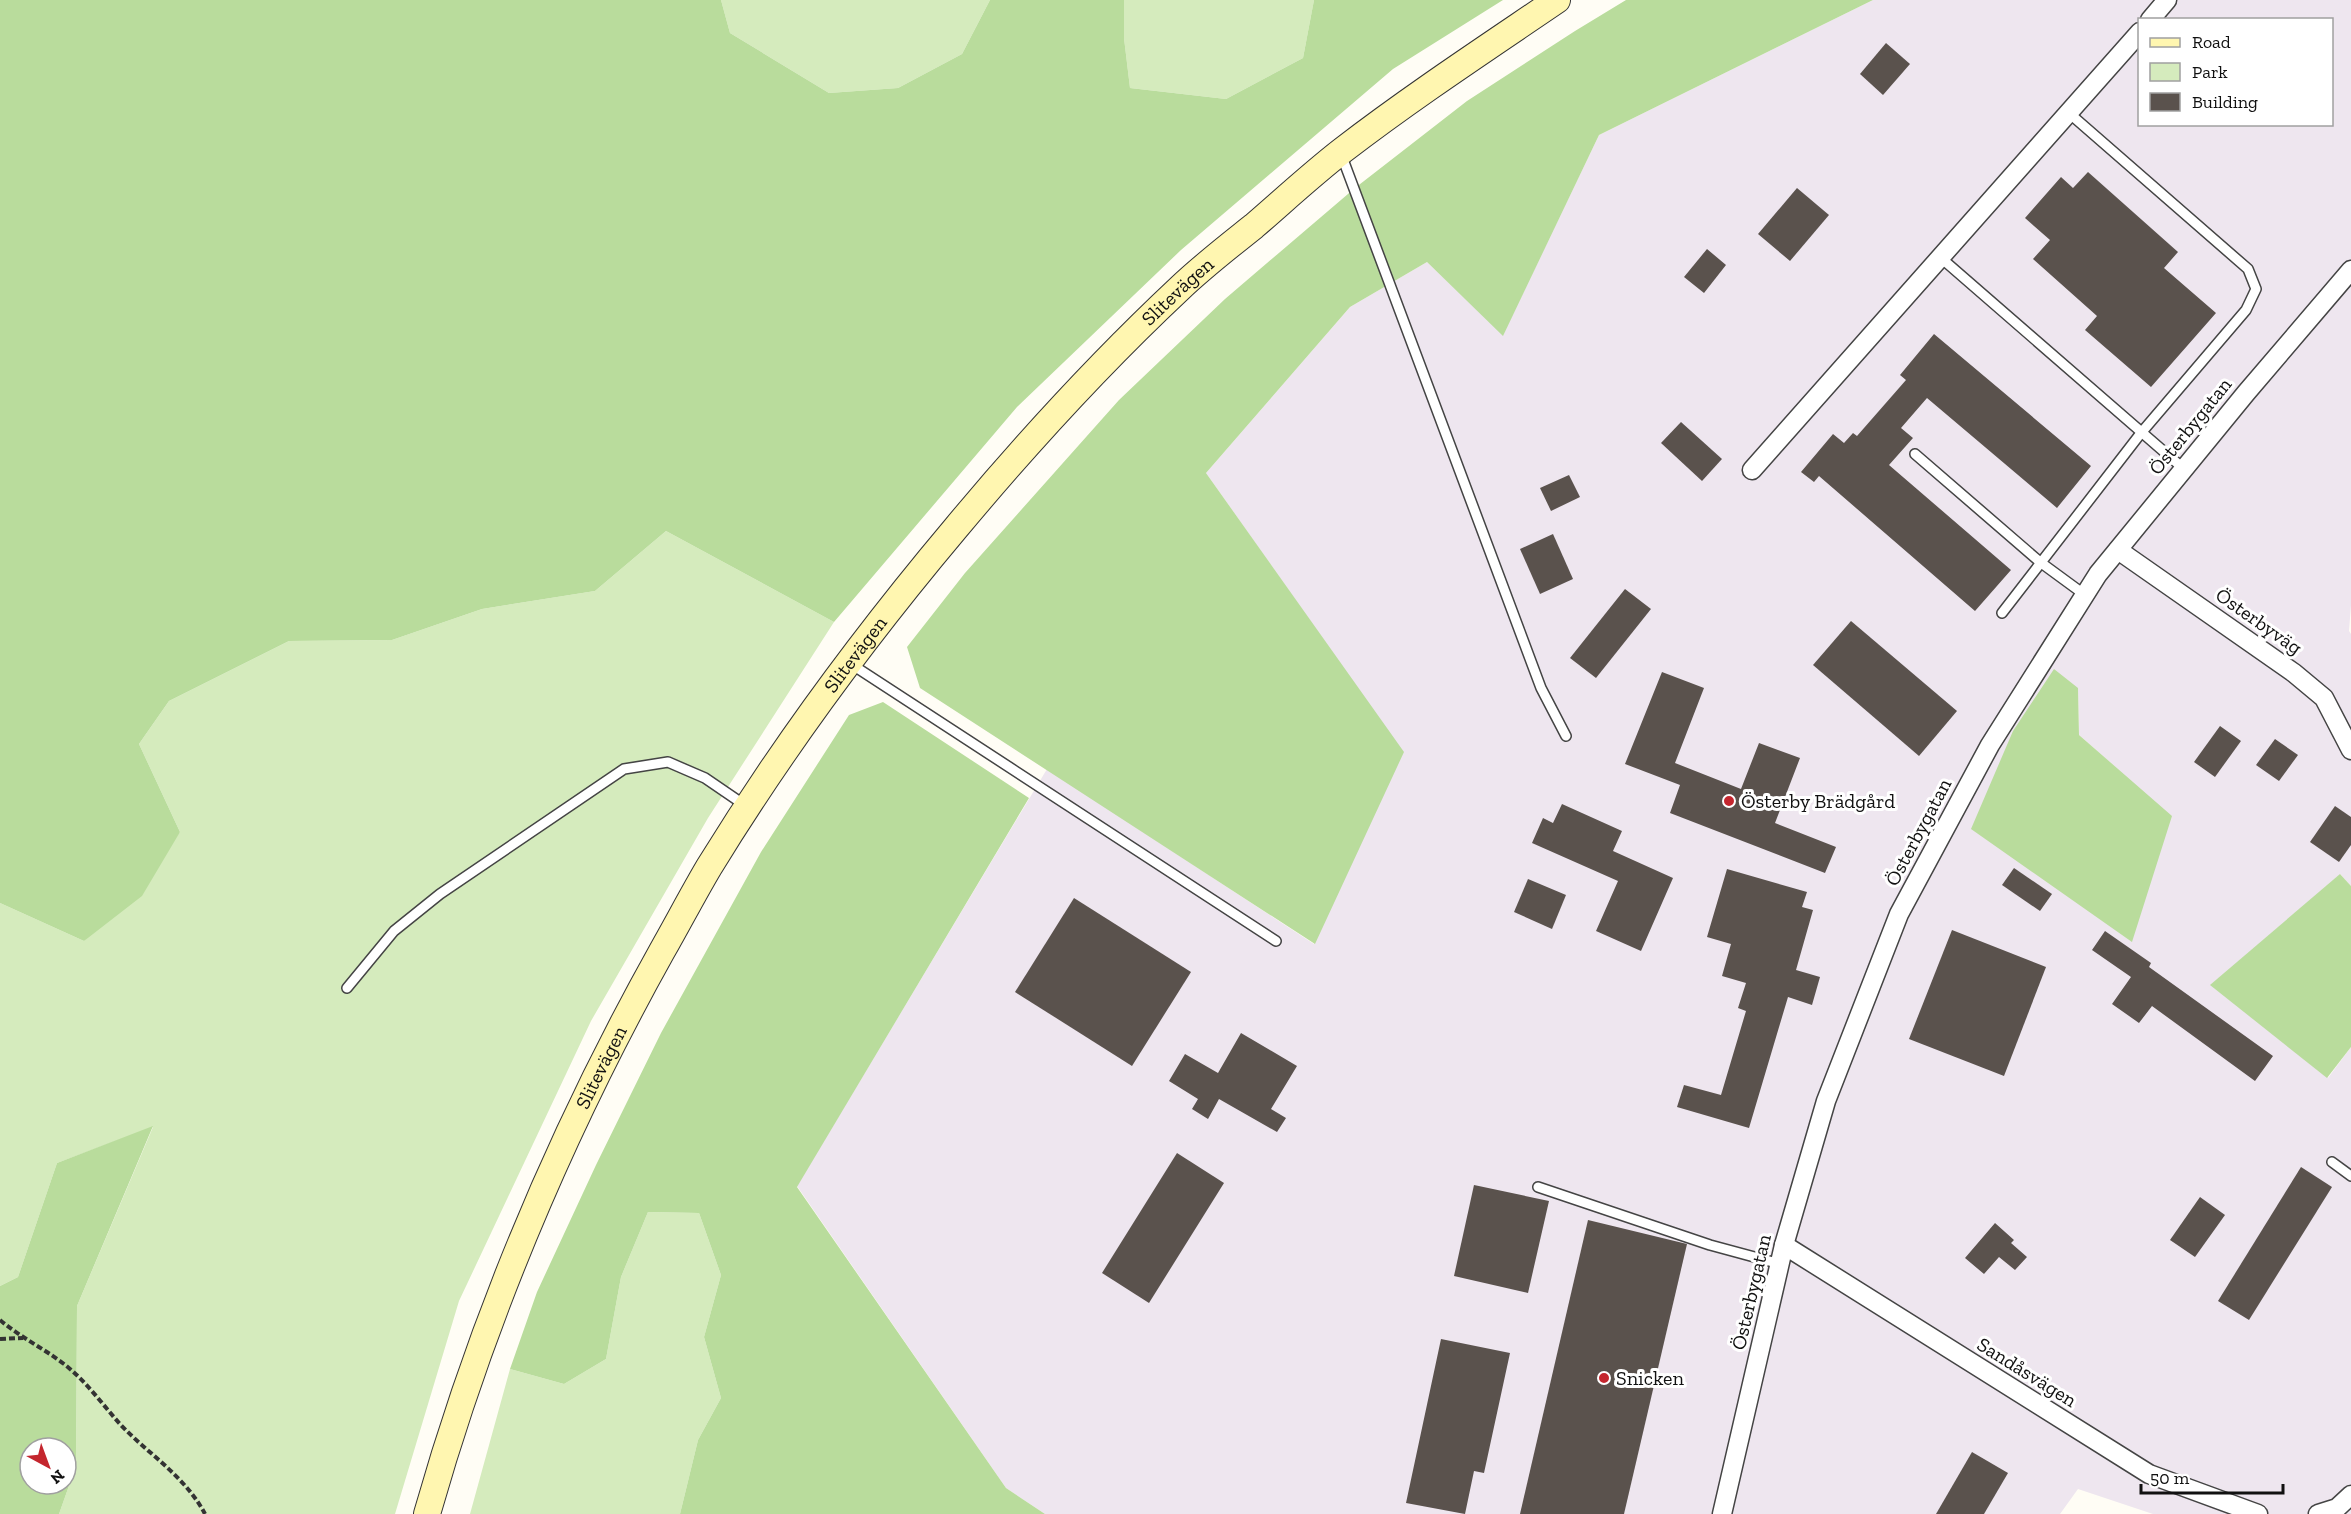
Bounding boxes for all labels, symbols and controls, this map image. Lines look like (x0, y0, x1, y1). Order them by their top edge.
legend (2138, 18, 2333, 126)
text: Road (2192, 31, 2231, 53)
text: Park (2192, 61, 2228, 83)
text: Building (2192, 91, 2258, 113)
street label: Slitevägen (1136, 251, 1219, 330)
street label: Österbygatan (2144, 372, 2237, 479)
street label: Österbyväg (2211, 583, 2307, 660)
street label: Slitevägen (819, 611, 892, 697)
street label: Österbygatan (1880, 774, 1957, 890)
place label: Österby Brädgård (1741, 789, 1895, 813)
marker: Österby Brädgård (1722, 794, 1736, 808)
street label: Slitevägen (570, 1021, 632, 1113)
street label: Österbygatan (1726, 1231, 1776, 1352)
street label: Sandåsvägen (1973, 1332, 2082, 1412)
place label: Snicken (1616, 1366, 1684, 1390)
marker: Snicken (1597, 1371, 1611, 1385)
north arrow (18, 1436, 78, 1496)
scale bar (2141, 1457, 2284, 1495)
text: N (47, 1466, 68, 1488)
text: 50 m (2150, 1467, 2190, 1489)

